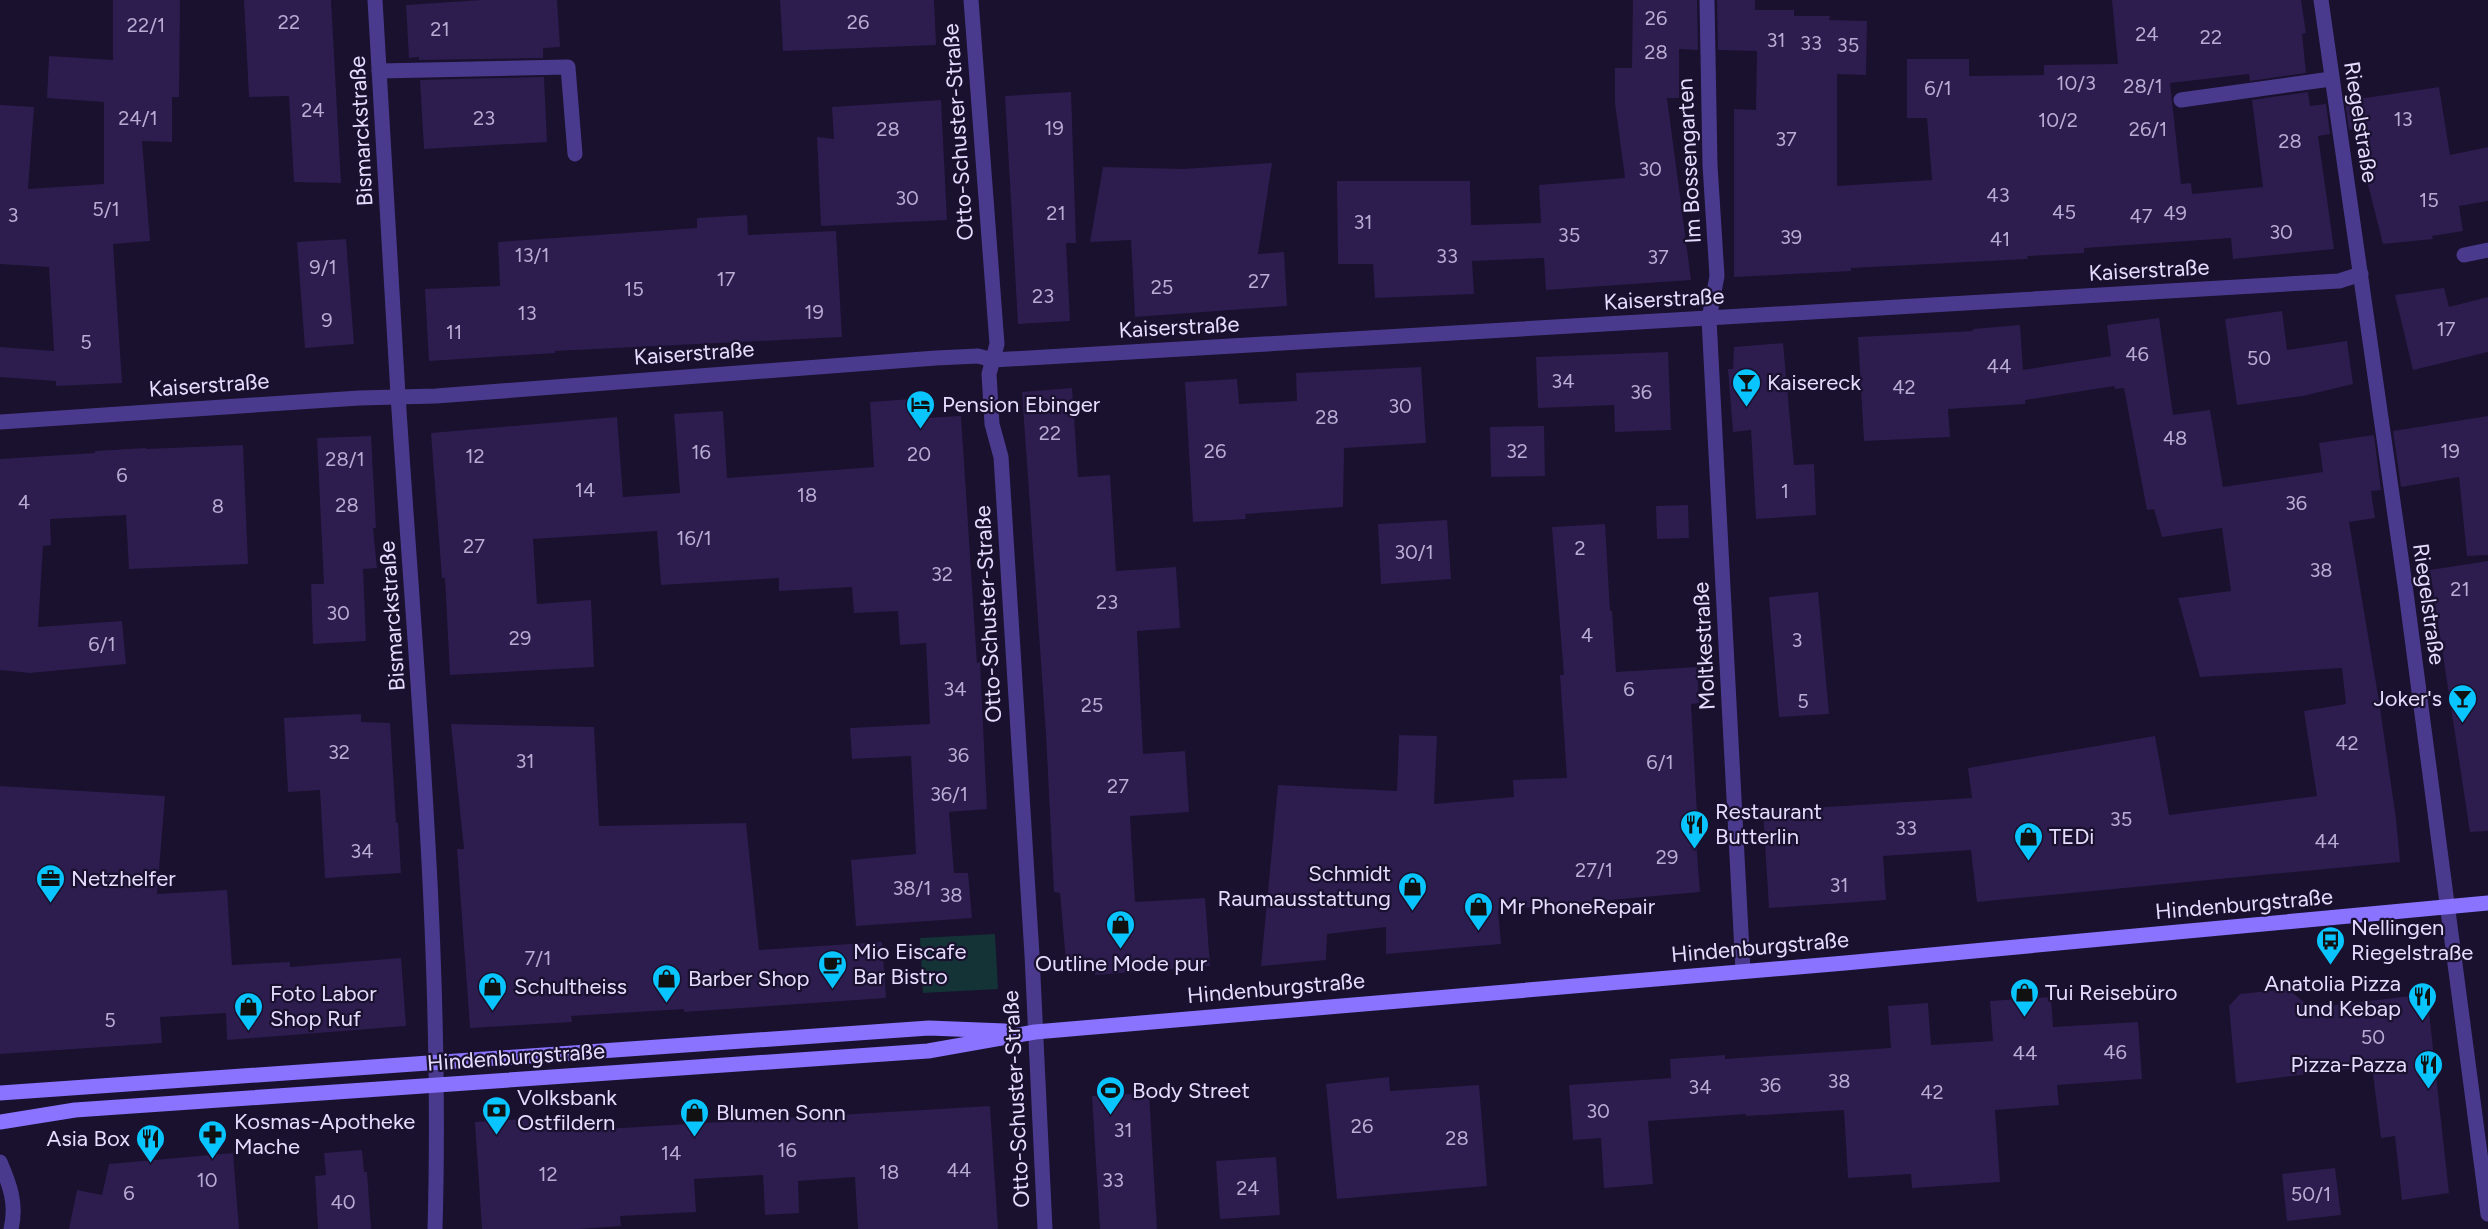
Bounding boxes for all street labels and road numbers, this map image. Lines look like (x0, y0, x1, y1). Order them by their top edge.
street label: Otto-Schuster-Straße (937, 23, 979, 241)
street label: Bismarckstraße (344, 55, 378, 207)
street label: Riegelstraße (2338, 59, 2384, 185)
street label: Im Bossengarten (1671, 78, 1707, 244)
street label: Kaiserstraße (2088, 253, 2210, 287)
street label: Kaiserstraße (1603, 282, 1725, 316)
street label: Kaiserstraße (1118, 310, 1240, 344)
street label: Kaiserstraße (633, 335, 755, 371)
street label: Kaiserstraße (148, 367, 270, 403)
street label: Otto-Schuster-Straße (969, 505, 1007, 723)
street label: Bismarckstraße (373, 540, 411, 692)
street label: Riegelstraße (2407, 542, 2451, 666)
street label: Moltkestraße (1687, 581, 1721, 711)
street label: Hindenburgstraße (2154, 883, 2334, 925)
street label: Hindenburgstraße (1670, 926, 1850, 968)
street label: Hindenburgstraße (1186, 967, 1366, 1009)
street label: Otto-Schuster-Straße (997, 990, 1035, 1208)
street label: Hindenburgstraße (426, 1037, 606, 1077)

